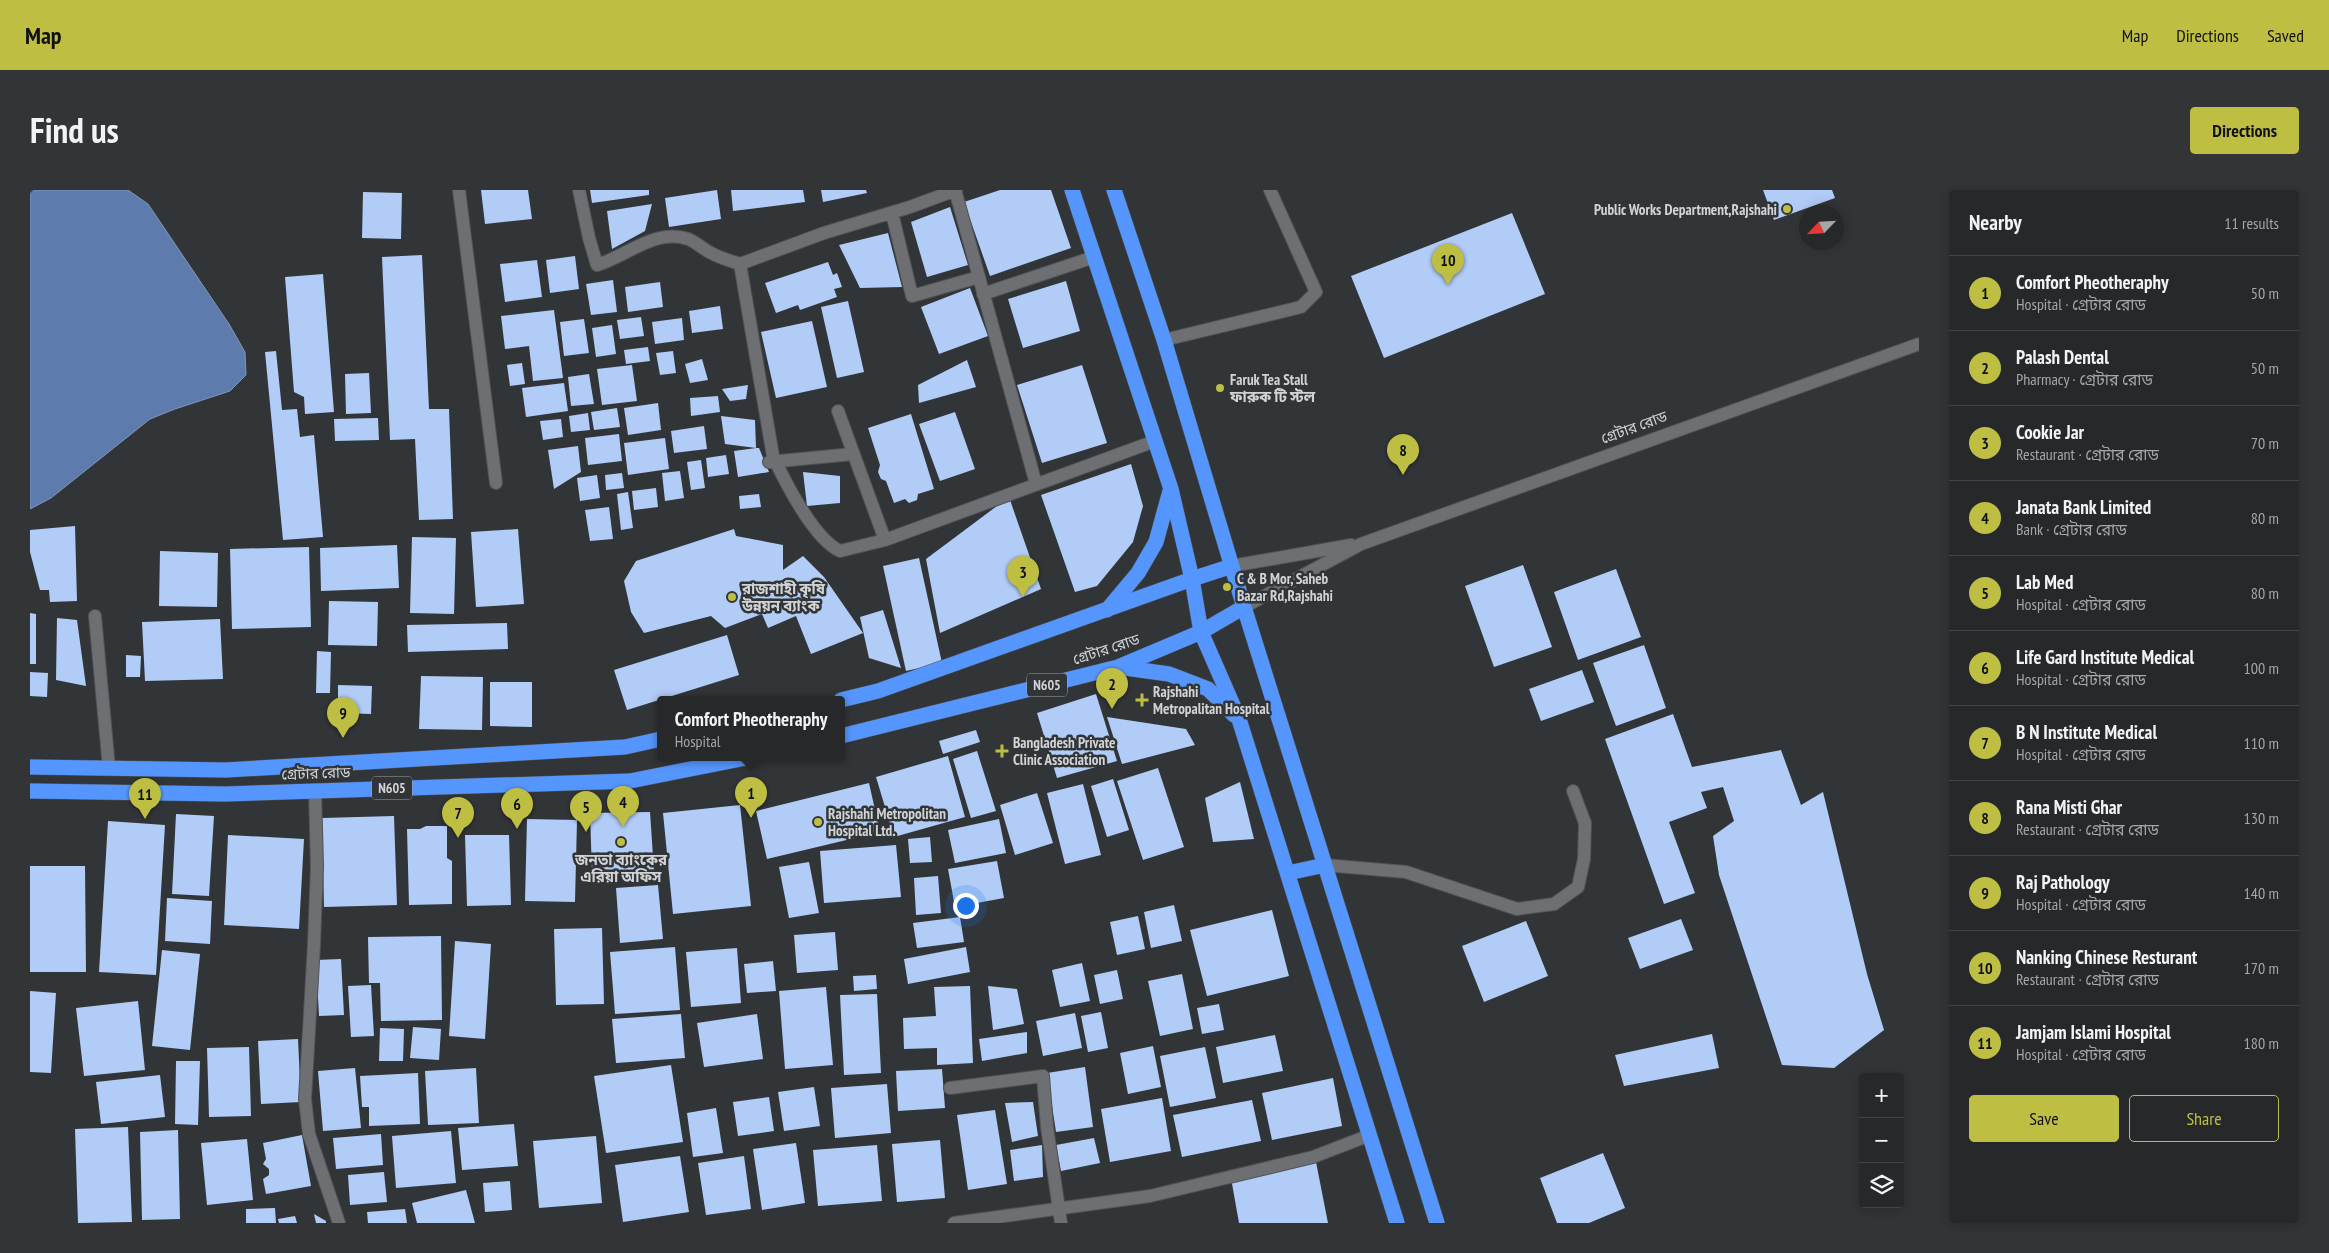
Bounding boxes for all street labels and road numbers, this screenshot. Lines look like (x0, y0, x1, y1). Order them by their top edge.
street label: গ্রেটার রোড (1598, 406, 1670, 448)
street label: গ্রেটার রোড (1070, 629, 1142, 669)
road number: N605 (1027, 674, 1067, 696)
street label: গ্রেটার রোড (281, 762, 351, 784)
road number: N605 (372, 776, 412, 800)

